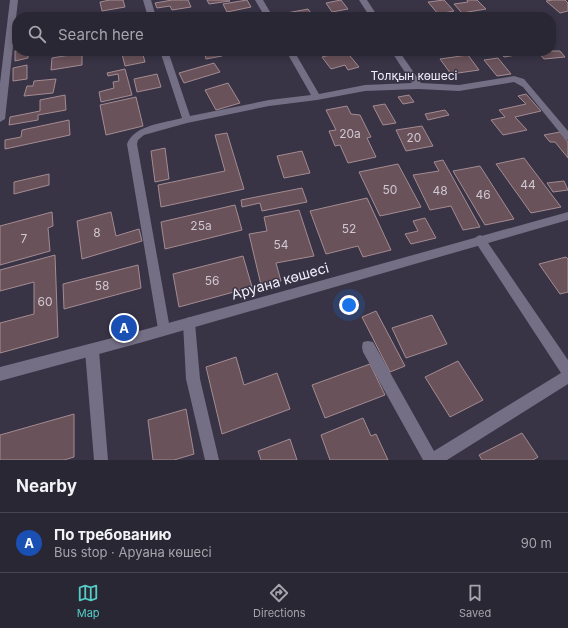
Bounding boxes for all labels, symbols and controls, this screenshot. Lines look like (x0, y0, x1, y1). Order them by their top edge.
search box (12, 12, 556, 56)
icon: search (26, 23, 48, 45)
text: Search here (58, 25, 144, 44)
street label: Толқын көшесі (370, 68, 458, 83)
house number: 20а (339, 126, 361, 141)
house number: 20 (407, 130, 421, 145)
house number: 44 (520, 177, 536, 192)
house number: 50 (383, 182, 397, 197)
house number: 48 (432, 183, 448, 198)
house number: 46 (475, 187, 491, 202)
house number: 25а (190, 218, 212, 233)
house number: 52 (342, 221, 356, 236)
house number: 8 (93, 225, 101, 240)
house number: 7 (21, 231, 28, 246)
house number: 54 (273, 237, 289, 252)
street label: Аруана көшесі (229, 259, 330, 303)
house number: 56 (205, 273, 219, 288)
house number: 58 (95, 278, 109, 293)
house number: 60 (37, 294, 53, 309)
your location (339, 295, 359, 315)
pin: A (111, 313, 137, 343)
text: Nearby (16, 476, 77, 496)
text: По требованию (54, 525, 172, 544)
text: A (24, 535, 34, 551)
text: 90 m (521, 535, 552, 551)
text: Bus stop · Аруана көшесі (54, 544, 212, 560)
tab: Map (77, 582, 100, 620)
tab: Directions (253, 582, 306, 620)
tab: Saved (459, 582, 491, 620)

